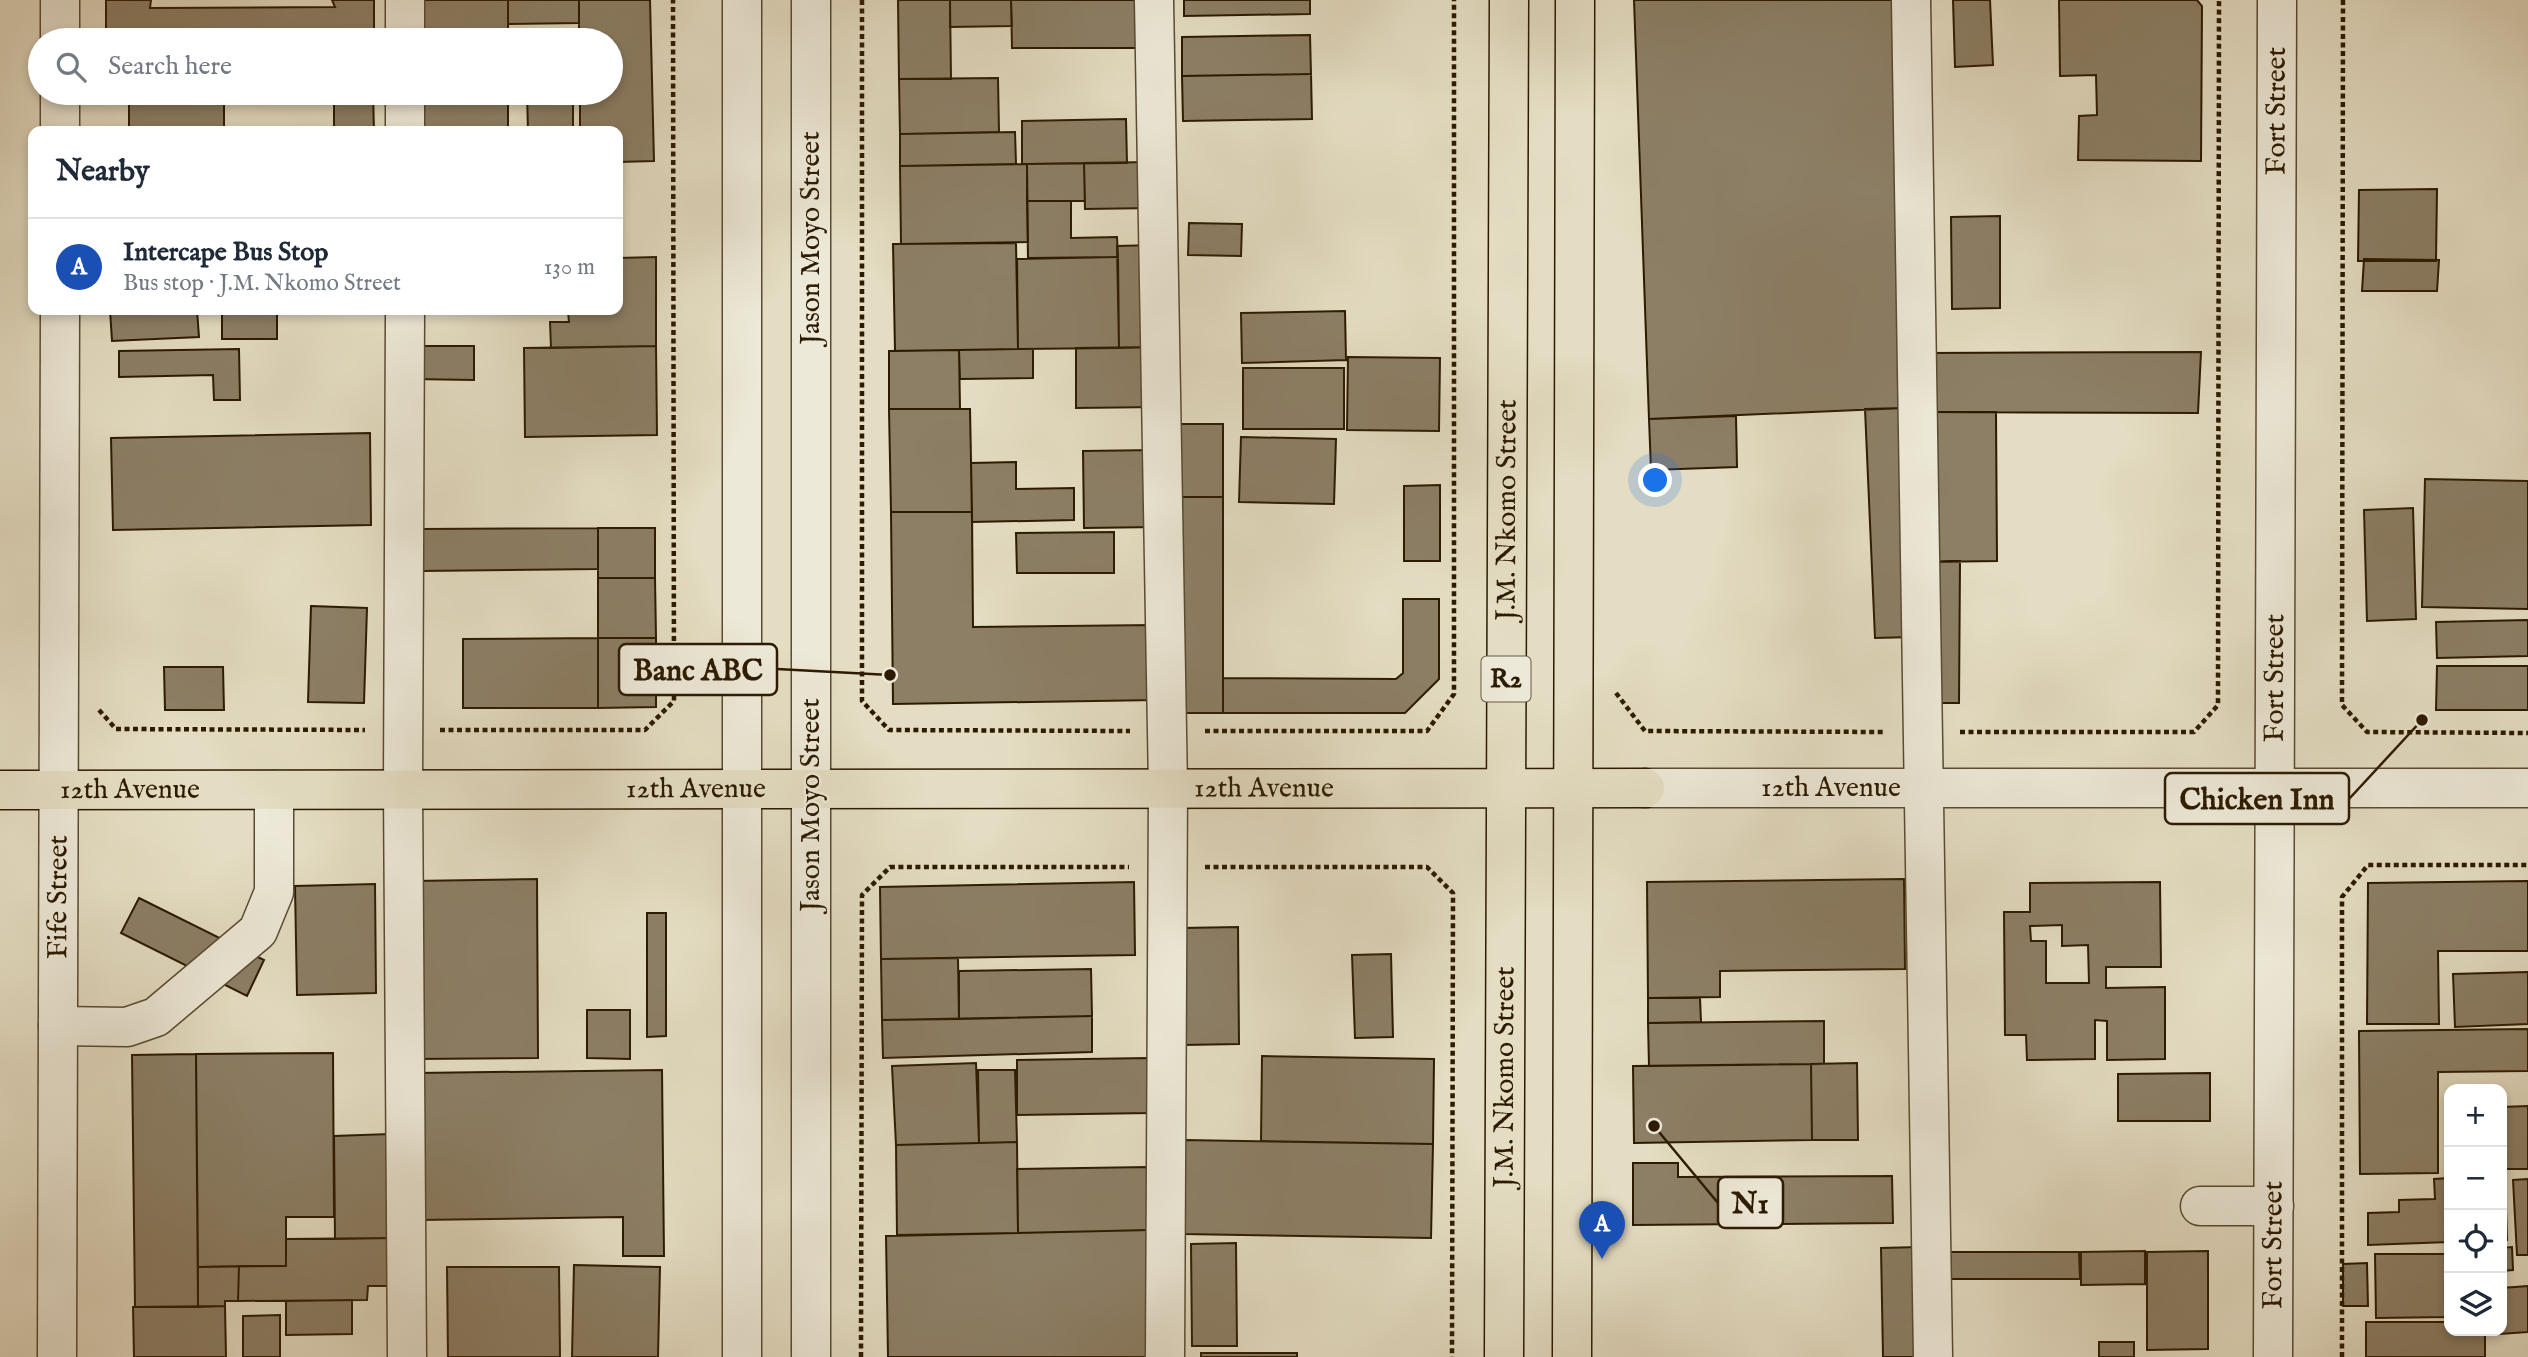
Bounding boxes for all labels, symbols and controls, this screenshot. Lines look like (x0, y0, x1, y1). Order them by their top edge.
search box (28, 28, 623, 105)
street label: Fort Street (2259, 46, 2294, 175)
icon: search (52, 48, 90, 86)
text: Search here (108, 50, 232, 83)
street label: Jason Moyo Street (794, 131, 829, 348)
text: Nearby (56, 153, 149, 191)
text: Intercape Bus Stop (123, 236, 328, 269)
text: A (71, 253, 87, 282)
text: 130 m (544, 253, 595, 282)
text: Bus stop · J.M. Nkomo Street (123, 269, 401, 298)
street label: J.M. Nkomo Street (1489, 399, 1525, 624)
your location (1638, 463, 1672, 497)
street label: Fort Street (2257, 613, 2293, 742)
callout: Banc ABC (619, 644, 777, 695)
text: Banc ABC (633, 653, 763, 691)
road number: R2 (1482, 656, 1530, 702)
street label: Jason Moyo Street (794, 698, 829, 915)
street label: 12th Avenue (1194, 771, 1334, 806)
street label: 12th Avenue (1761, 771, 1901, 806)
street label: 12th Avenue (60, 772, 200, 807)
street label: 12th Avenue (626, 772, 766, 807)
callout: Chicken Inn (2165, 773, 2349, 824)
text: Chicken Inn (2179, 782, 2335, 820)
street label: Fife Street (41, 835, 76, 959)
street label: J.M. Nkomo Street (1487, 966, 1523, 1191)
map controls (2444, 1084, 2507, 1336)
button: + (2444, 1084, 2507, 1147)
button: − (2444, 1147, 2507, 1210)
callout: N1 (1718, 1177, 1783, 1228)
street label: Fort Street (2256, 1180, 2291, 1309)
text: N1 (1730, 1186, 1769, 1224)
pin: A (1579, 1201, 1625, 1259)
button: locate (2444, 1210, 2507, 1273)
button: layers (2444, 1273, 2507, 1336)

